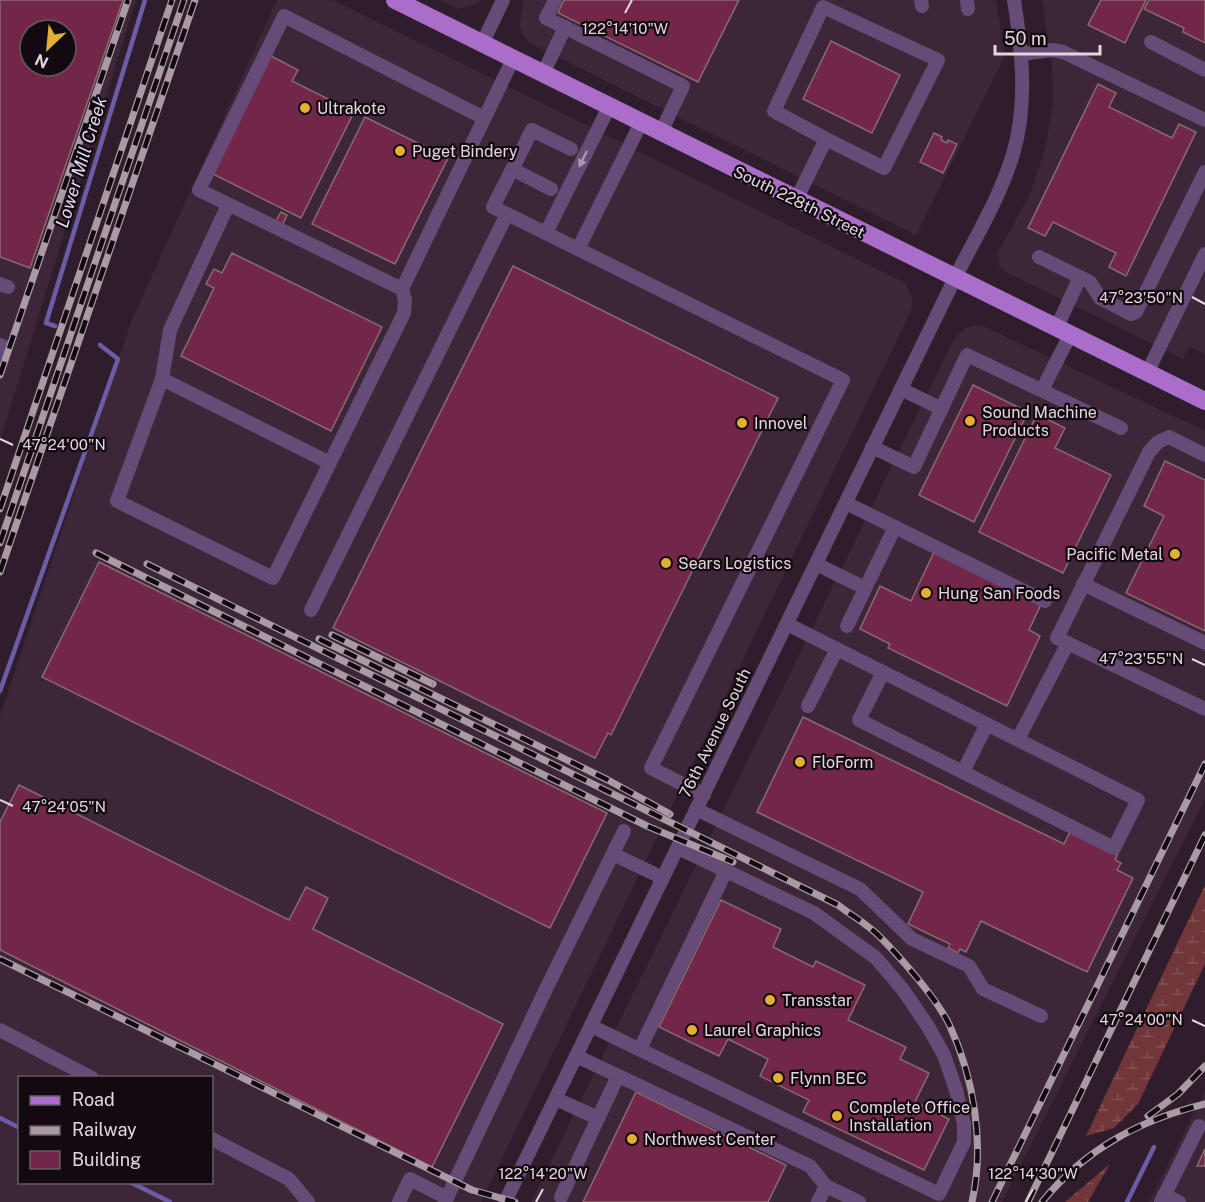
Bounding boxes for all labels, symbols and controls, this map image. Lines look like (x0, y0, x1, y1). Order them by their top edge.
north arrow (18, 18, 78, 78)
scale bar (995, 18, 1100, 56)
text: 122°14'10"W (582, 20, 668, 37)
text: 50 m (1004, 28, 1047, 49)
text: N (32, 50, 51, 72)
water label: Lower Mill Creek (51, 94, 111, 230)
place label: Ultrakote (317, 99, 386, 118)
marker: Ultrakote (298, 101, 312, 115)
place label: Puget Bindery (412, 142, 518, 161)
marker: Puget Bindery (393, 144, 407, 158)
one-way arrow (578, 150, 588, 168)
street label: South 228th Street (730, 162, 868, 242)
text: 47°23'50"N (1099, 289, 1183, 306)
place label: Sound Machine Products (982, 403, 1097, 440)
place label: Innovel (754, 414, 808, 433)
marker: Sound Machine Products (963, 414, 977, 428)
marker: Innovel (735, 416, 749, 430)
text: 47°24'00"N (22, 436, 106, 453)
place label: Pacific Metal (1066, 545, 1163, 564)
marker: Pacific Metal (1168, 547, 1182, 561)
place label: Sears Logistics (678, 554, 791, 573)
marker: Sears Logistics (659, 556, 673, 570)
place label: Hung San Foods (938, 584, 1060, 603)
marker: Hung San Foods (919, 586, 933, 600)
text: 47°23'55"N (1099, 650, 1183, 667)
street label: 76th Avenue South (675, 665, 755, 801)
place label: FloForm (812, 753, 873, 772)
marker: FloForm (793, 755, 807, 769)
text: 47°24'05"N (22, 798, 106, 815)
place label: Transstar (782, 991, 852, 1010)
marker: Transstar (763, 993, 777, 1007)
text: 47°24'00"N (1099, 1011, 1183, 1028)
place label: Laurel Graphics (704, 1021, 821, 1040)
marker: Laurel Graphics (685, 1023, 699, 1037)
place label: Flynn BEC (790, 1069, 867, 1088)
marker: Flynn BEC (771, 1071, 785, 1085)
legend (18, 1076, 213, 1184)
text: Road (72, 1089, 115, 1110)
place label: Complete Office Installation (849, 1098, 970, 1135)
marker: Complete Office Installation (830, 1109, 844, 1123)
text: Railway (72, 1119, 137, 1140)
place label: Northwest Center (644, 1130, 776, 1149)
marker: Northwest Center (625, 1132, 639, 1146)
text: Building (72, 1149, 141, 1170)
text: 122°14'20"W (499, 1165, 588, 1182)
text: 122°14'30"W (988, 1165, 1078, 1182)

